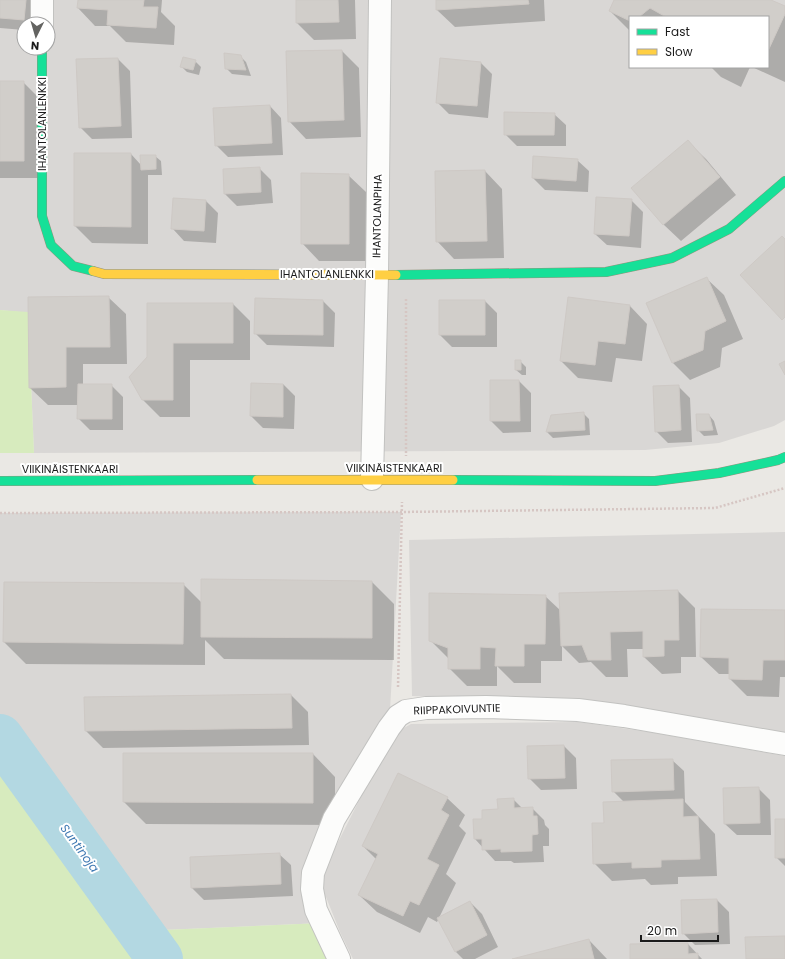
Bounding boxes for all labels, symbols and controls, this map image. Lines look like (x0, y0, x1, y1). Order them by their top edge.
north arrow (16, 16, 56, 56)
legend (629, 16, 769, 68)
text: Fast (665, 23, 690, 40)
text: N (30, 38, 40, 54)
text: Slow (665, 43, 693, 60)
street label: IHANTOLANLENKKI (34, 77, 50, 171)
street label: IHANTOLANPIHA (368, 173, 386, 258)
street label: IHANTOLANLENKKI (280, 266, 374, 282)
street label: VIIKINÄISTENKAARI (346, 460, 442, 476)
street label: VIIKINÄISTENKAARI (22, 461, 118, 477)
street label: RIIPPAKOIVUNTIE (413, 699, 501, 719)
water label: Suntinoja (57, 820, 103, 876)
scale bar (641, 917, 718, 943)
text: 20 m (647, 922, 677, 939)

